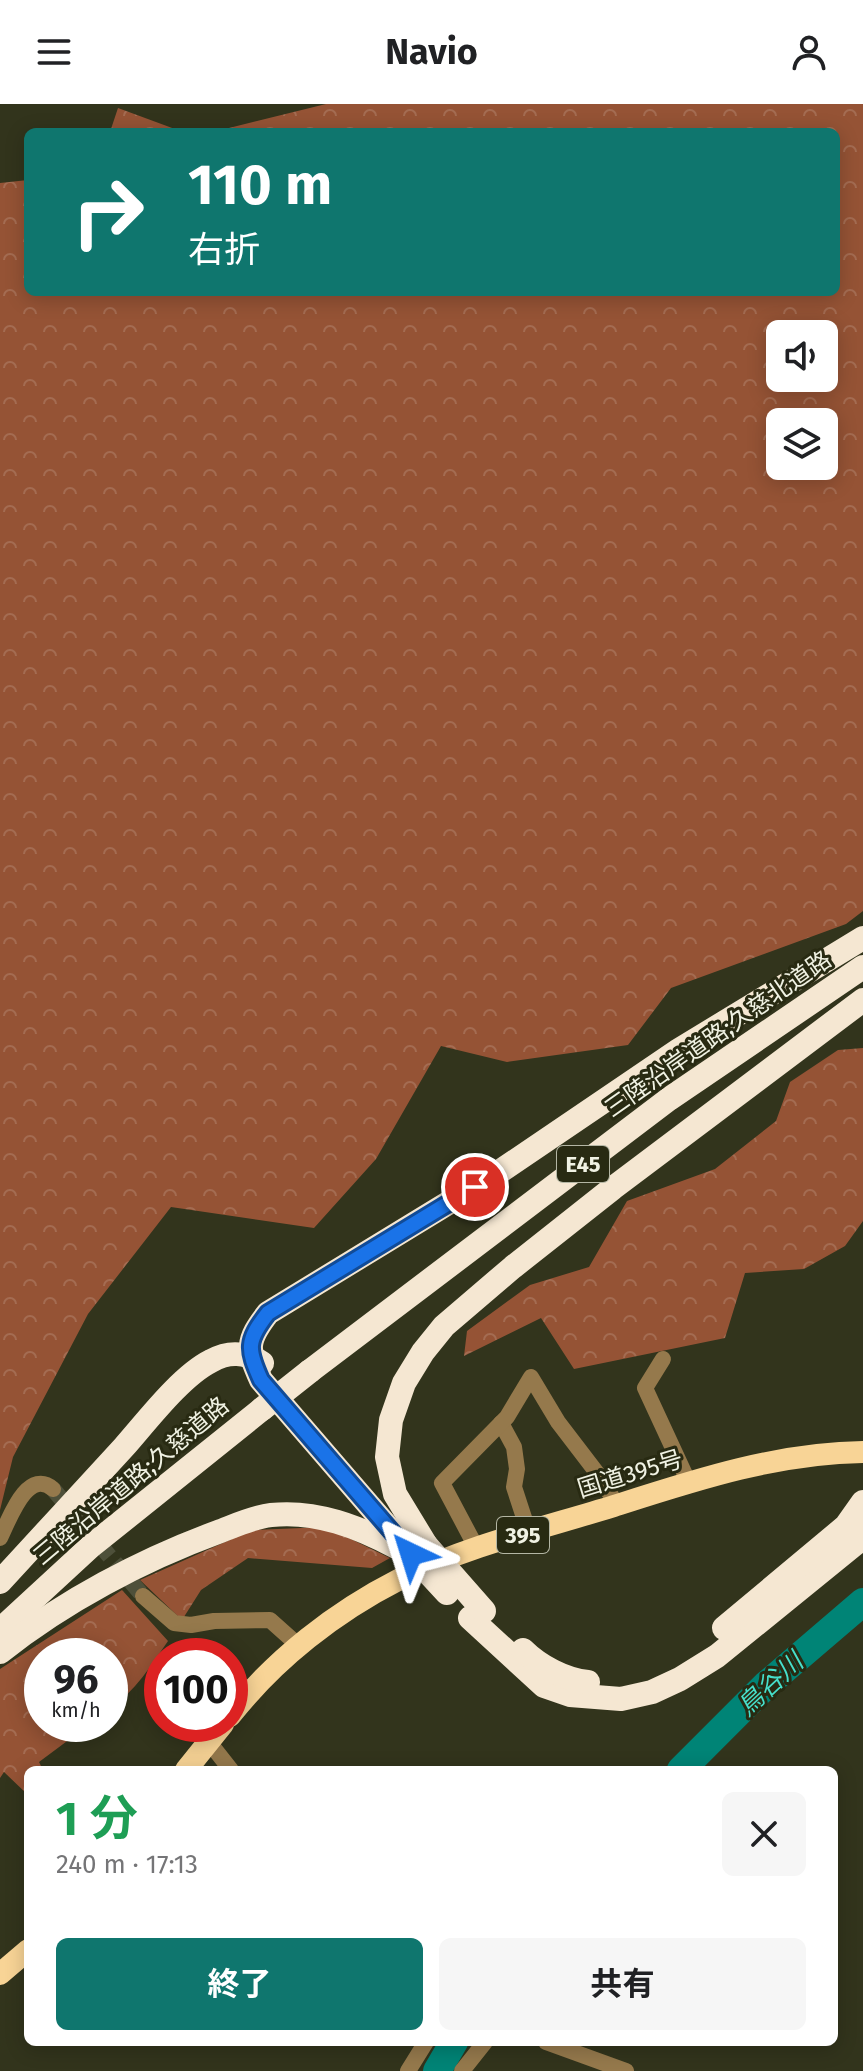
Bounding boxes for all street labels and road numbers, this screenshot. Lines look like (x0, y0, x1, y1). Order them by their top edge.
street label: 三陸沿岸道路;久慈北道路 (599, 945, 837, 1123)
road number: E45 (557, 1146, 609, 1182)
street label: 三陸沿岸道路;久慈道路 (28, 1391, 234, 1571)
street label: 国道395号 (574, 1445, 686, 1503)
road number: 395 (497, 1517, 549, 1553)

